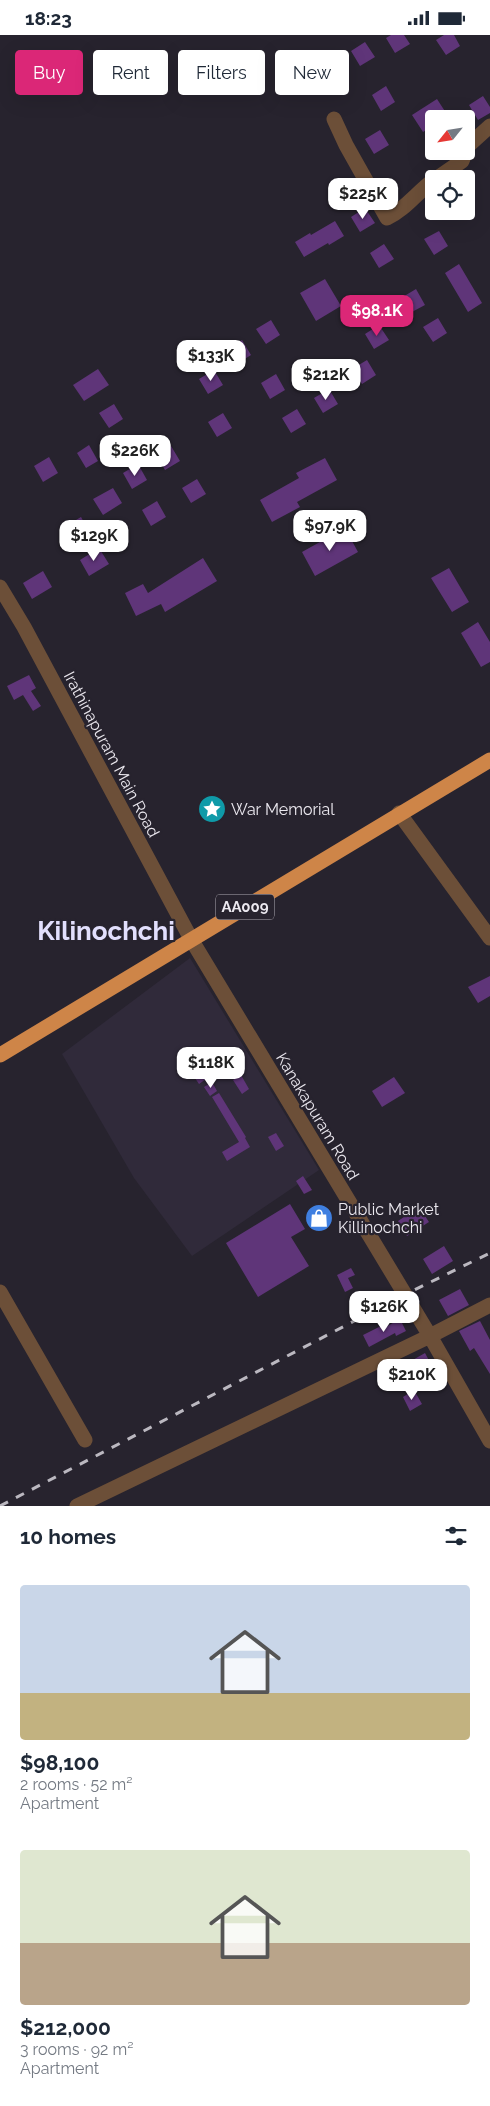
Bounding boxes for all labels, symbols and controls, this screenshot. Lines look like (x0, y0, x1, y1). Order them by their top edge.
text: 18:23 (25, 7, 72, 29)
chip: Buy (15, 50, 83, 95)
chip: Rent (93, 50, 168, 95)
chip: Filters (178, 50, 265, 95)
chip: New (275, 50, 349, 95)
north arrow (425, 110, 475, 160)
map controls (425, 110, 475, 220)
button: locate (425, 170, 475, 220)
pin: $225K (328, 177, 398, 220)
text: $225K (339, 184, 387, 203)
pin: $98.1K (336, 295, 418, 337)
text: $98.1K (351, 301, 403, 320)
pin: $133K (176, 339, 246, 382)
text: $133K (188, 346, 234, 365)
pin: $212K (291, 359, 361, 401)
text: $212K (303, 365, 349, 384)
pin: $226K (100, 435, 170, 477)
text: $226K (111, 441, 159, 460)
pin: $97.9K (289, 509, 371, 552)
text: $97.9K (304, 516, 356, 535)
pin: $129K (59, 519, 129, 562)
text: $129K (70, 526, 118, 545)
street label: Irathinapuram Main Road (60, 668, 163, 840)
place icon: War Memorial (197, 794, 227, 824)
place label: War Memorial (231, 800, 335, 819)
road number: AA009 (216, 895, 274, 919)
district label: Kilinochchi (37, 916, 175, 946)
pin: $118K (176, 1047, 246, 1089)
street label: Kanakapuram Road (272, 1049, 363, 1183)
text: $118K (188, 1053, 234, 1072)
place label: Public Market Killinochchi (338, 1200, 440, 1237)
shop icon: Public Market Killinochchi (304, 1203, 334, 1233)
pin: $126K (349, 1291, 419, 1333)
text: $126K (360, 1297, 408, 1316)
pin: $210K (377, 1359, 447, 1401)
text: $210K (388, 1365, 436, 1384)
icon: filters (442, 1522, 470, 1550)
text: 10 homes (20, 1524, 116, 1549)
icon: home (200, 1617, 290, 1707)
text: $98,100 (20, 1750, 99, 1775)
text: 2 rooms · 52 m² (20, 1775, 132, 1794)
text: Apartment (20, 1794, 99, 1813)
icon: home (200, 1882, 290, 1972)
text: $212,000 (20, 2015, 111, 2040)
text: 3 rooms · 92 m² (20, 2040, 133, 2059)
text: Apartment (20, 2059, 99, 2078)

